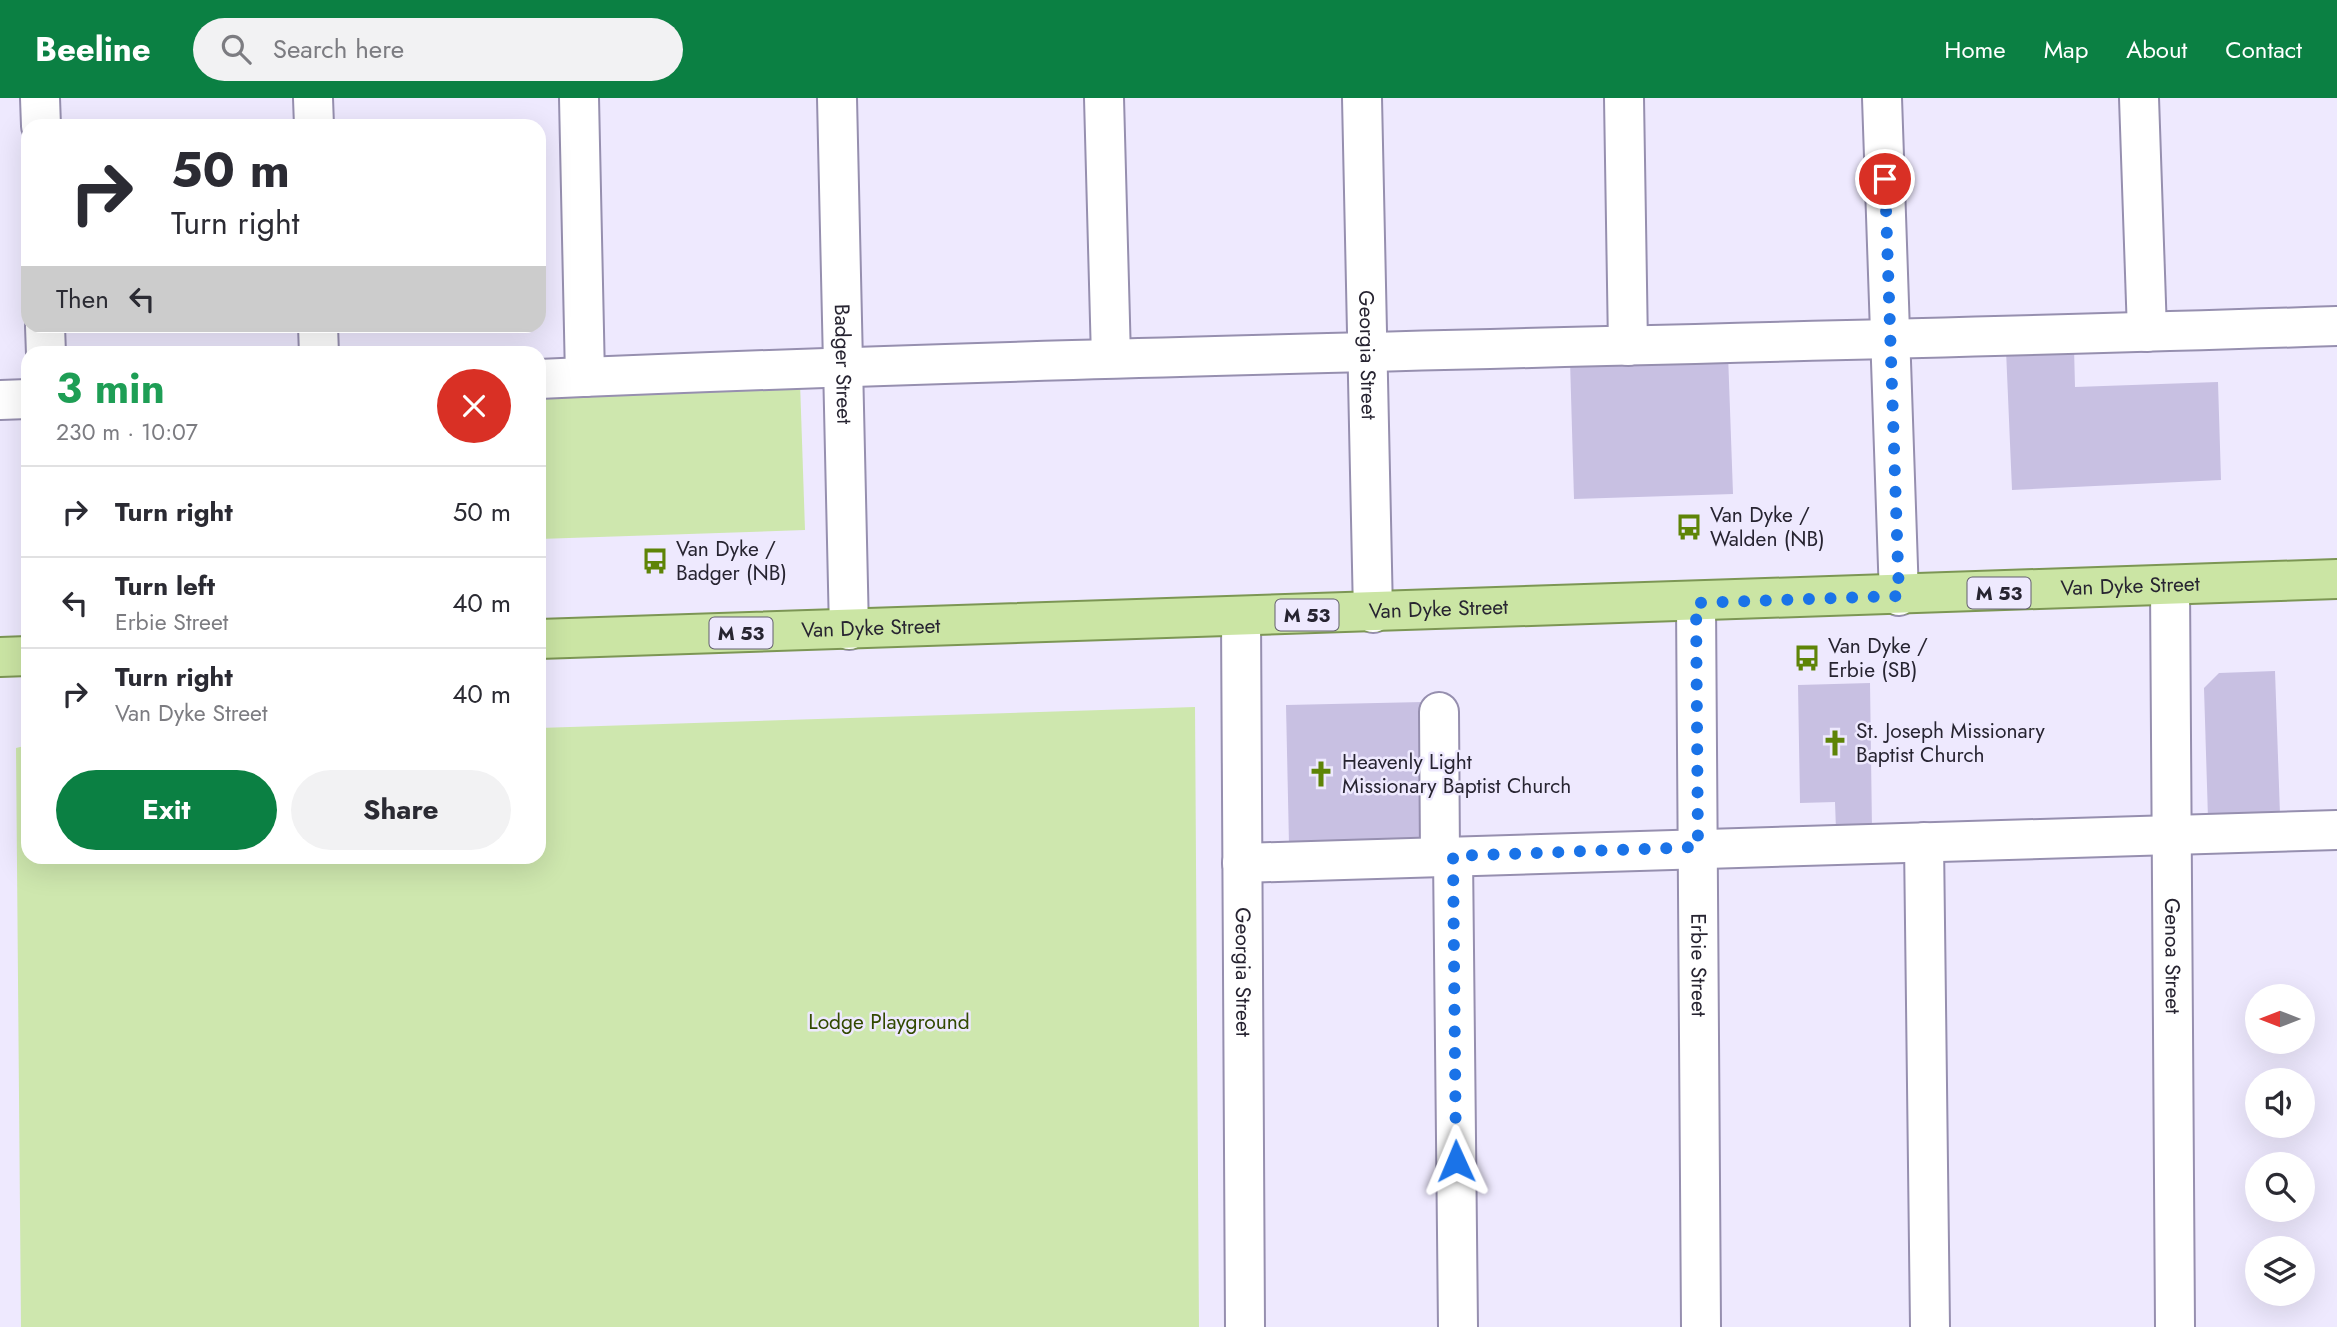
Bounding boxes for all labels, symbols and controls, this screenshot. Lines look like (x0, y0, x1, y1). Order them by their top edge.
search box (193, 18, 683, 81)
text: Beeline (35, 26, 151, 73)
icon: search (217, 30, 255, 68)
text: Search here (273, 30, 404, 68)
text: Home (1944, 32, 2006, 67)
text: Map (2044, 32, 2088, 67)
text: About (2126, 32, 2187, 67)
text: Contact (2225, 32, 2302, 67)
text: 50 m (171, 135, 290, 205)
icon: right (56, 147, 147, 238)
pin (1855, 149, 1915, 209)
icon: arrive (1866, 160, 1904, 198)
text: Turn right (171, 200, 300, 246)
text: Then (56, 280, 109, 318)
icon: left (123, 280, 161, 318)
street label: Georgia Street (1351, 290, 1384, 420)
street label: Badger Street (827, 303, 859, 424)
text: 3 min (56, 358, 165, 419)
button: close (437, 369, 511, 443)
text: 230 m · 10:07 (56, 415, 198, 449)
icon: right (56, 493, 94, 531)
text: Turn right (115, 493, 233, 531)
text: 50 m (453, 493, 511, 531)
place label: Van Dyke / Walden (NB) (1710, 500, 1825, 554)
bus stop icon: Van Dyke / Walden (NB) (1674, 512, 1704, 542)
place label: Van Dyke / Badger (NB) (676, 534, 787, 588)
bus stop icon: Van Dyke / Badger (NB) (640, 546, 670, 576)
text: Turn left (115, 567, 215, 605)
street label: Van Dyke Street (2060, 569, 2200, 603)
road number: M 53 (1968, 578, 2030, 608)
icon: left (56, 584, 94, 622)
text: 40 m (452, 584, 511, 622)
street label: Van Dyke Street (1368, 592, 1509, 626)
road number: M 53 (1276, 600, 1338, 630)
text: Erbie Street (115, 605, 228, 639)
street label: Van Dyke Street (801, 611, 941, 645)
road number: M 53 (710, 618, 772, 648)
place label: Van Dyke / Erbie (SB) (1828, 631, 1928, 685)
bus stop icon: Van Dyke / Erbie (SB) (1792, 643, 1822, 673)
text: Turn right (115, 658, 233, 696)
icon: right (56, 675, 94, 713)
text: 40 m (452, 675, 511, 713)
text: Van Dyke Street (115, 696, 267, 730)
place label: St. Joseph Missionary Baptist Church (1856, 716, 2046, 770)
church icon: St. Joseph Missionary Baptist Church (1820, 728, 1850, 758)
place label: Heavenly Light Missionary Baptist Church (1342, 747, 1571, 801)
church icon: Heavenly Light Missionary Baptist Church (1306, 759, 1336, 789)
button: Exit (56, 770, 277, 850)
button: Share (291, 770, 511, 850)
street label: Genoa Street (2157, 898, 2188, 1014)
street label: Georgia Street (1228, 907, 1258, 1037)
street label: Erbie Street (1683, 913, 1714, 1017)
north arrow (2245, 984, 2315, 1054)
map controls (2245, 984, 2315, 1306)
park label: Lodge Playground (808, 1007, 970, 1037)
button: sound (2245, 1068, 2315, 1138)
position arrow (1419, 1124, 1493, 1198)
button: search (2245, 1152, 2315, 1222)
button: layers (2245, 1236, 2315, 1306)

